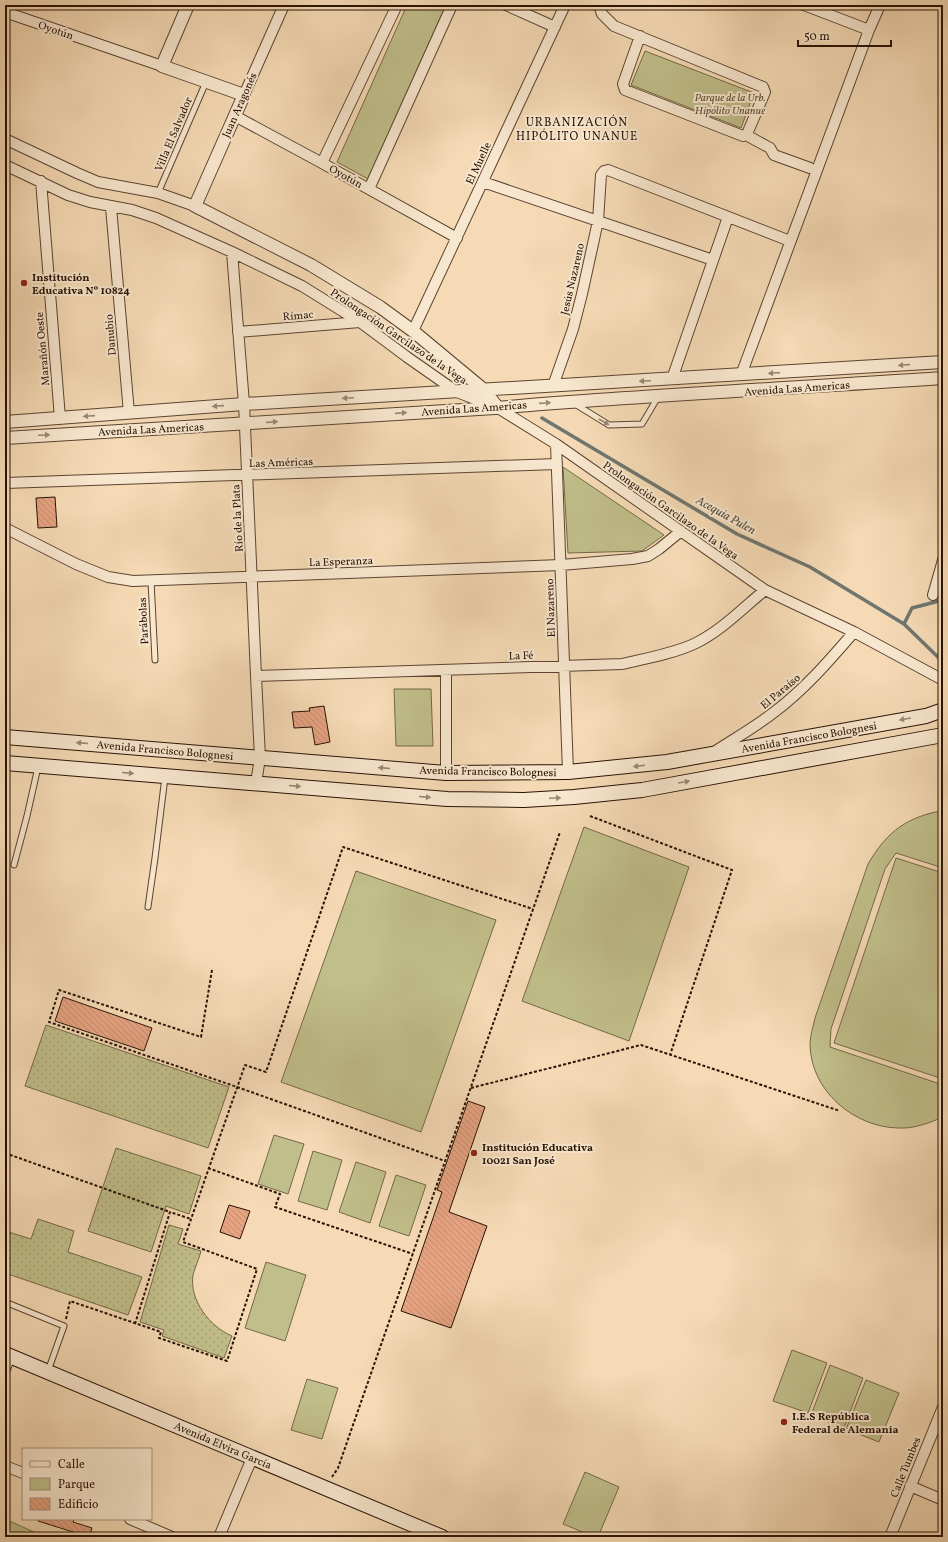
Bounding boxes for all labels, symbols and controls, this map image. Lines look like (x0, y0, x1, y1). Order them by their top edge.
street label: Oyotún (36, 18, 76, 45)
scale bar (798, 22, 891, 48)
text: 50 m (804, 29, 830, 45)
street label: Juan Aragonés (219, 70, 262, 141)
park label: Parque de la Urb. Hipólito Unanue (694, 91, 766, 119)
street label: Villa El Salvador (152, 95, 197, 174)
district label: URBANIZACIÓN HIPÓLITO UNANUE (516, 114, 638, 145)
street label: El Muelle (463, 140, 496, 187)
street label: Oyotún (326, 162, 365, 193)
street label: Jesús Nazareno (558, 242, 589, 317)
place label: Institución Educativa Nº 10824 (32, 271, 130, 299)
marker: Institución Educativa Nº 10824 (19, 278, 29, 288)
street label: Prolongación Garcilazo de la Vega (327, 286, 470, 389)
street label: Rímac (282, 308, 314, 325)
street label: Marañón Oeste (33, 311, 54, 386)
street label: Danubio (102, 313, 121, 356)
one-way arrow (898, 361, 910, 368)
one-way arrow (768, 369, 780, 376)
one-way arrow (639, 377, 651, 384)
street label: Avenida Las Americas (744, 378, 851, 401)
one-way arrow (341, 395, 354, 401)
street label: Avenida Las Americas (421, 398, 528, 421)
one-way arrow (539, 400, 551, 407)
one-way arrow (212, 403, 225, 410)
one-way arrow (395, 409, 407, 416)
one-way arrow (83, 413, 95, 420)
one-way arrow (266, 418, 278, 425)
one-way arrow (598, 419, 610, 425)
street label: Avenida Las Americas (98, 420, 205, 441)
one-way arrow (38, 432, 50, 439)
street label: Las Américas (249, 455, 314, 472)
street label: Prolongación Garcilazo de la Vega (599, 459, 741, 564)
street label: Río de la Plata (229, 483, 248, 552)
water label: Acequia Pulen (692, 492, 758, 539)
street label: La Esperanza (309, 554, 374, 571)
street label: El Nazareno (543, 578, 560, 638)
street label: Parábolas (136, 597, 153, 645)
street label: La Fé (508, 649, 534, 664)
street label: El Paraíso (758, 671, 804, 713)
one-way arrow (899, 717, 911, 723)
street label: Avenida Francisco Bolognesi (740, 719, 878, 758)
street label: Avenida Francisco Bolognesi (96, 738, 234, 765)
one-way arrow (76, 740, 88, 747)
one-way arrow (633, 762, 645, 769)
street label: Avenida Francisco Bolognesi (419, 764, 557, 781)
one-way arrow (378, 765, 390, 771)
one-way arrow (122, 769, 134, 776)
one-way arrow (677, 779, 690, 785)
one-way arrow (289, 782, 301, 789)
one-way arrow (419, 793, 431, 800)
one-way arrow (549, 795, 561, 802)
place label: Institución Educativa 10021 San José (482, 1141, 593, 1169)
marker: Institución Educativa 10021 San José (469, 1148, 479, 1158)
place label: I.E.S República Federal de Alemania (792, 1410, 899, 1438)
marker: I.E.S República Federal de Alemania (779, 1417, 789, 1427)
street label: Avenida Elvira García (171, 1419, 274, 1474)
street label: Calle Tumbes (887, 1435, 925, 1500)
legend (22, 1448, 152, 1520)
text: Calle (58, 1457, 85, 1473)
text: Parque (58, 1477, 95, 1493)
text: Edificio (58, 1497, 98, 1513)

